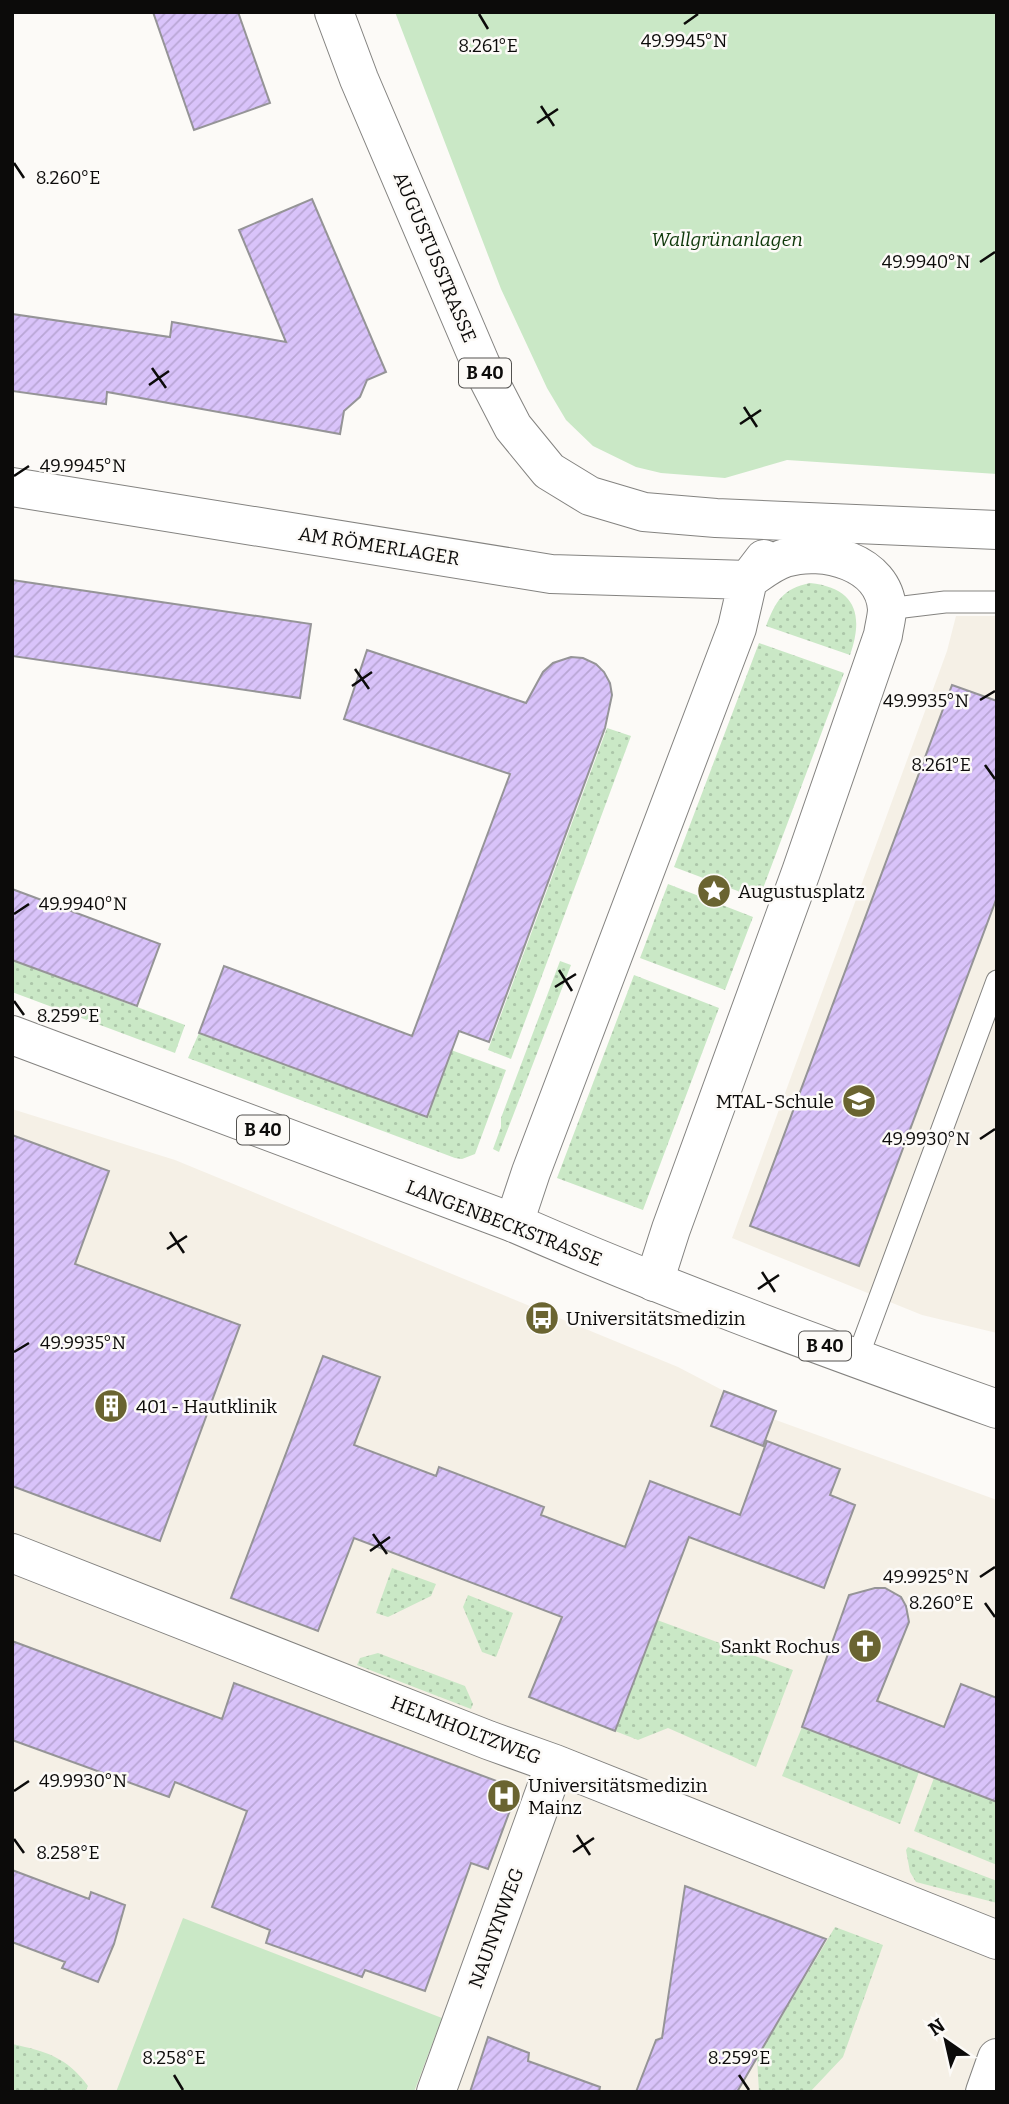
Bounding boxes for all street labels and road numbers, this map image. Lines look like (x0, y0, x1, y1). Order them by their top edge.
street label: AUGUSTUSSTRASSE (389, 168, 481, 346)
road number: B 40 (459, 358, 511, 388)
street label: AM RÖMERLAGER (297, 522, 462, 570)
road number: B 40 (237, 1115, 289, 1144)
street label: LANGENBECKSTRASSE (403, 1175, 605, 1271)
road number: B 40 (799, 1331, 851, 1360)
street label: HELMHOLTZWEG (388, 1691, 544, 1769)
street label: NAUNYNWEG (464, 1865, 528, 1991)

